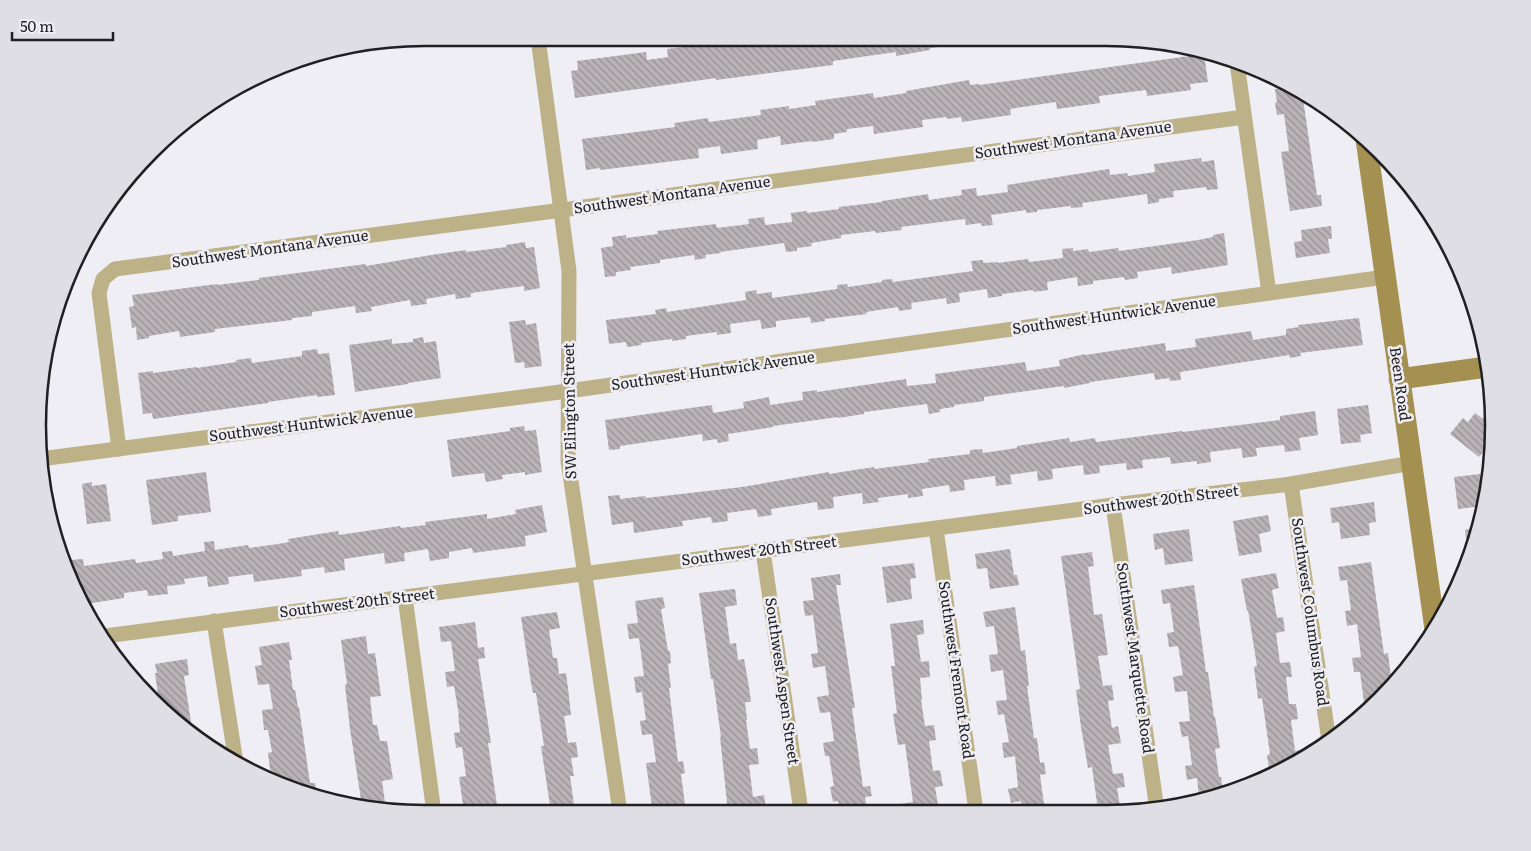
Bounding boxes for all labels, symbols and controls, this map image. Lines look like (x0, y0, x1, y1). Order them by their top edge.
scale bar (12, 10, 114, 42)
text: 50 m (20, 14, 54, 37)
street label: Southwest Montana Avenue (973, 113, 1173, 164)
street label: Southwest Montana Avenue (572, 168, 772, 219)
street label: Southwest Montana Avenue (170, 222, 370, 273)
street label: Southwest Huntwick Avenue (1011, 288, 1217, 339)
street label: SW Elington Street (556, 343, 581, 480)
street label: Southwest Huntwick Avenue (610, 344, 816, 395)
street label: Been Road (1385, 345, 1418, 422)
street label: Southwest Huntwick Avenue (208, 399, 414, 446)
street label: Southwest 20th Street (1082, 478, 1240, 519)
street label: Southwest Columbus Road (1287, 516, 1336, 708)
street label: Southwest 20th Street (680, 529, 838, 570)
street label: Southwest Marquette Road (1112, 561, 1161, 755)
street label: Southwest Fremont Road (934, 579, 981, 760)
street label: Southwest 20th Street (278, 581, 436, 622)
street label: Southwest Aspen Street (760, 596, 807, 766)

